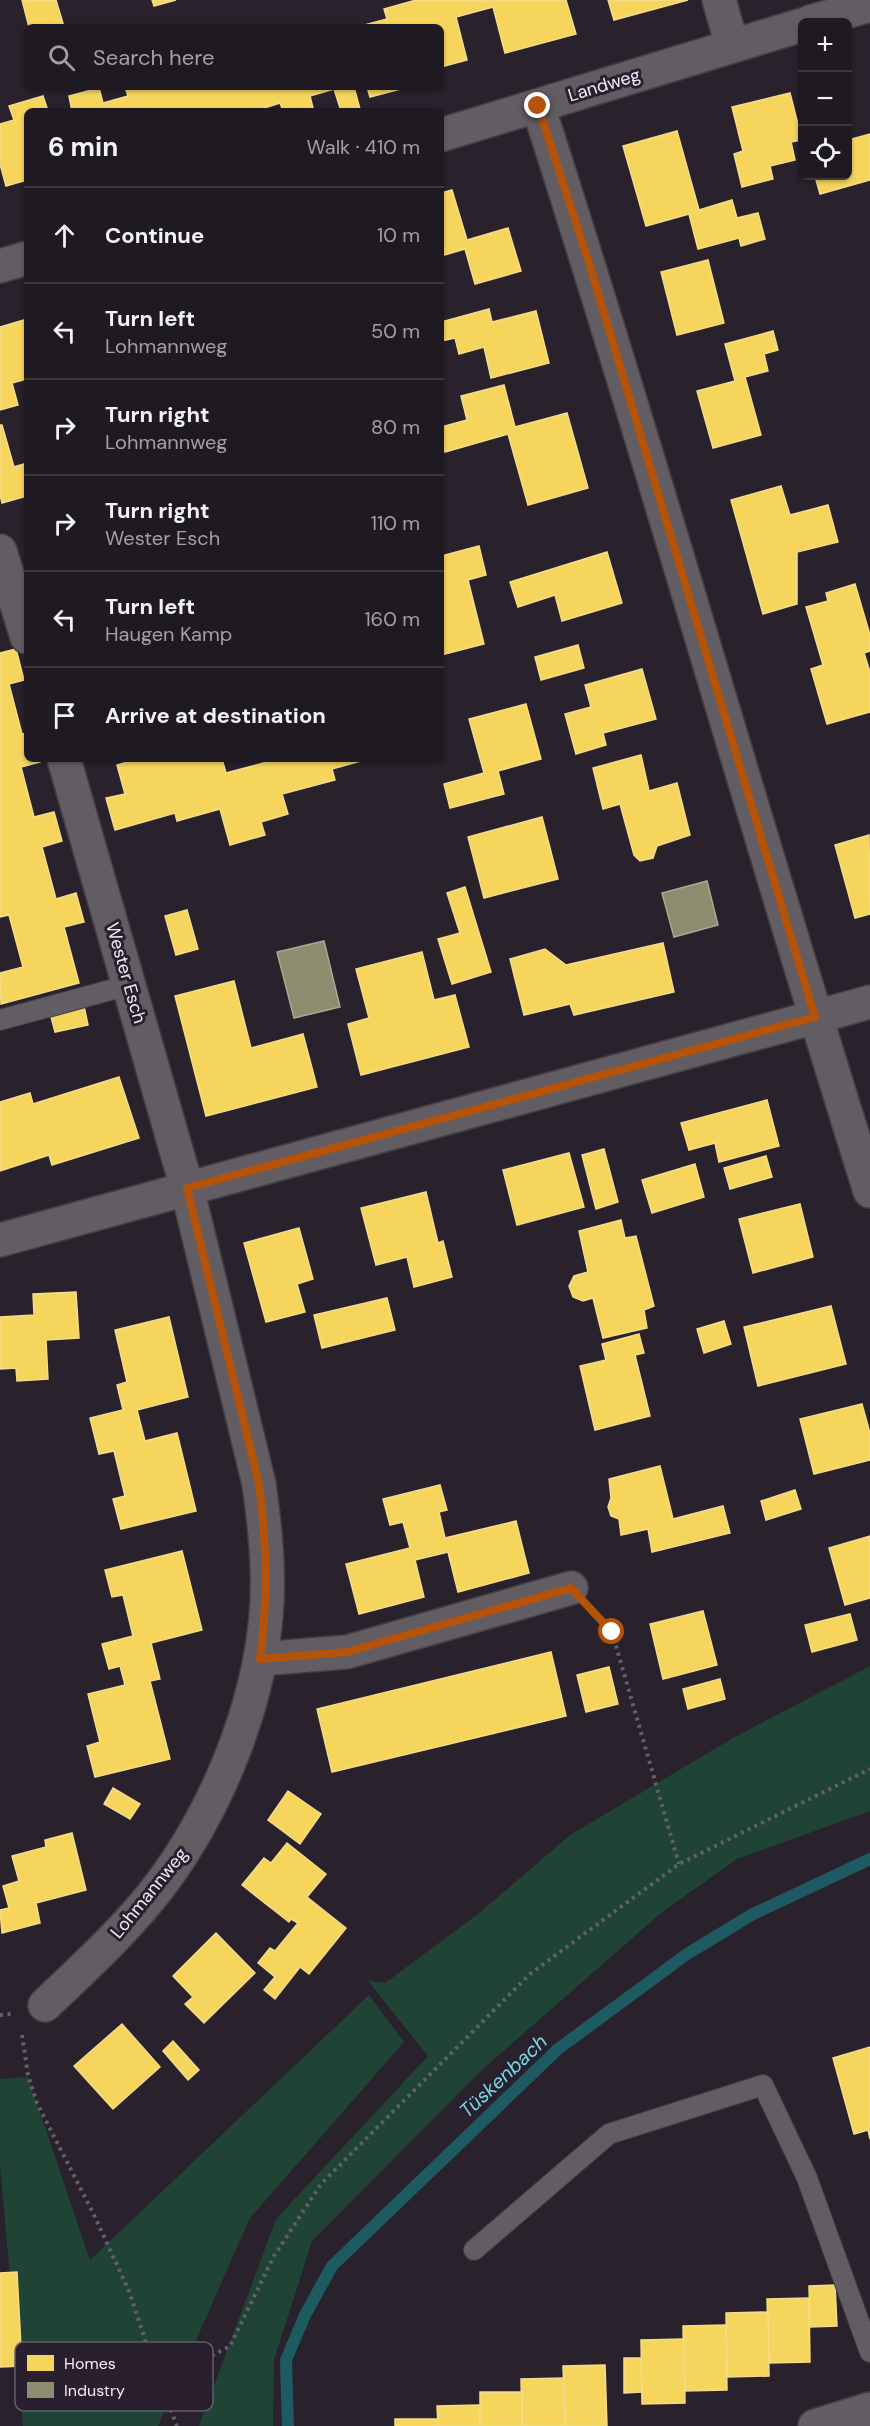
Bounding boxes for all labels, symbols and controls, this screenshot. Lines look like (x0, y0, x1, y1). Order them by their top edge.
map controls (798, 18, 852, 180)
button: + (798, 18, 852, 72)
search box (24, 24, 444, 90)
icon: search (45, 41, 78, 74)
text: Search here (93, 43, 214, 72)
street label: Landweg (565, 63, 643, 107)
button: − (798, 72, 852, 126)
route end (524, 92, 550, 118)
button: locate (798, 126, 852, 180)
text: 6 min (48, 130, 118, 164)
text: Walk · 410 m (306, 134, 420, 160)
icon: ahead (48, 219, 81, 252)
text: Continue (105, 221, 204, 250)
text: 10 m (377, 222, 420, 248)
text: Turn left (105, 304, 195, 333)
icon: left (48, 315, 81, 348)
text: 50 m (371, 318, 420, 344)
text: Lohmannweg (105, 333, 227, 359)
text: Turn right (105, 400, 210, 429)
icon: right (48, 411, 81, 444)
text: 80 m (371, 414, 420, 440)
text: Lohmannweg (105, 429, 227, 455)
text: Turn right (105, 496, 210, 525)
icon: right (48, 507, 81, 540)
text: 110 m (371, 510, 420, 536)
text: Wester Esch (105, 525, 220, 551)
text: Turn left (105, 592, 195, 621)
icon: left (48, 603, 81, 636)
text: 160 m (364, 606, 420, 632)
text: Haugen Kamp (105, 621, 232, 647)
icon: arrive (48, 699, 81, 732)
text: Arrive at destination (105, 701, 326, 730)
street label: Wester Esch (100, 920, 152, 1026)
route start (598, 1618, 624, 1644)
street label: Lohmannweg (105, 1843, 193, 1943)
water label: Tüskenbach (453, 2029, 553, 2123)
legend (15, 2342, 213, 2411)
text: Homes (64, 2353, 116, 2374)
text: Industry (64, 2380, 125, 2401)

